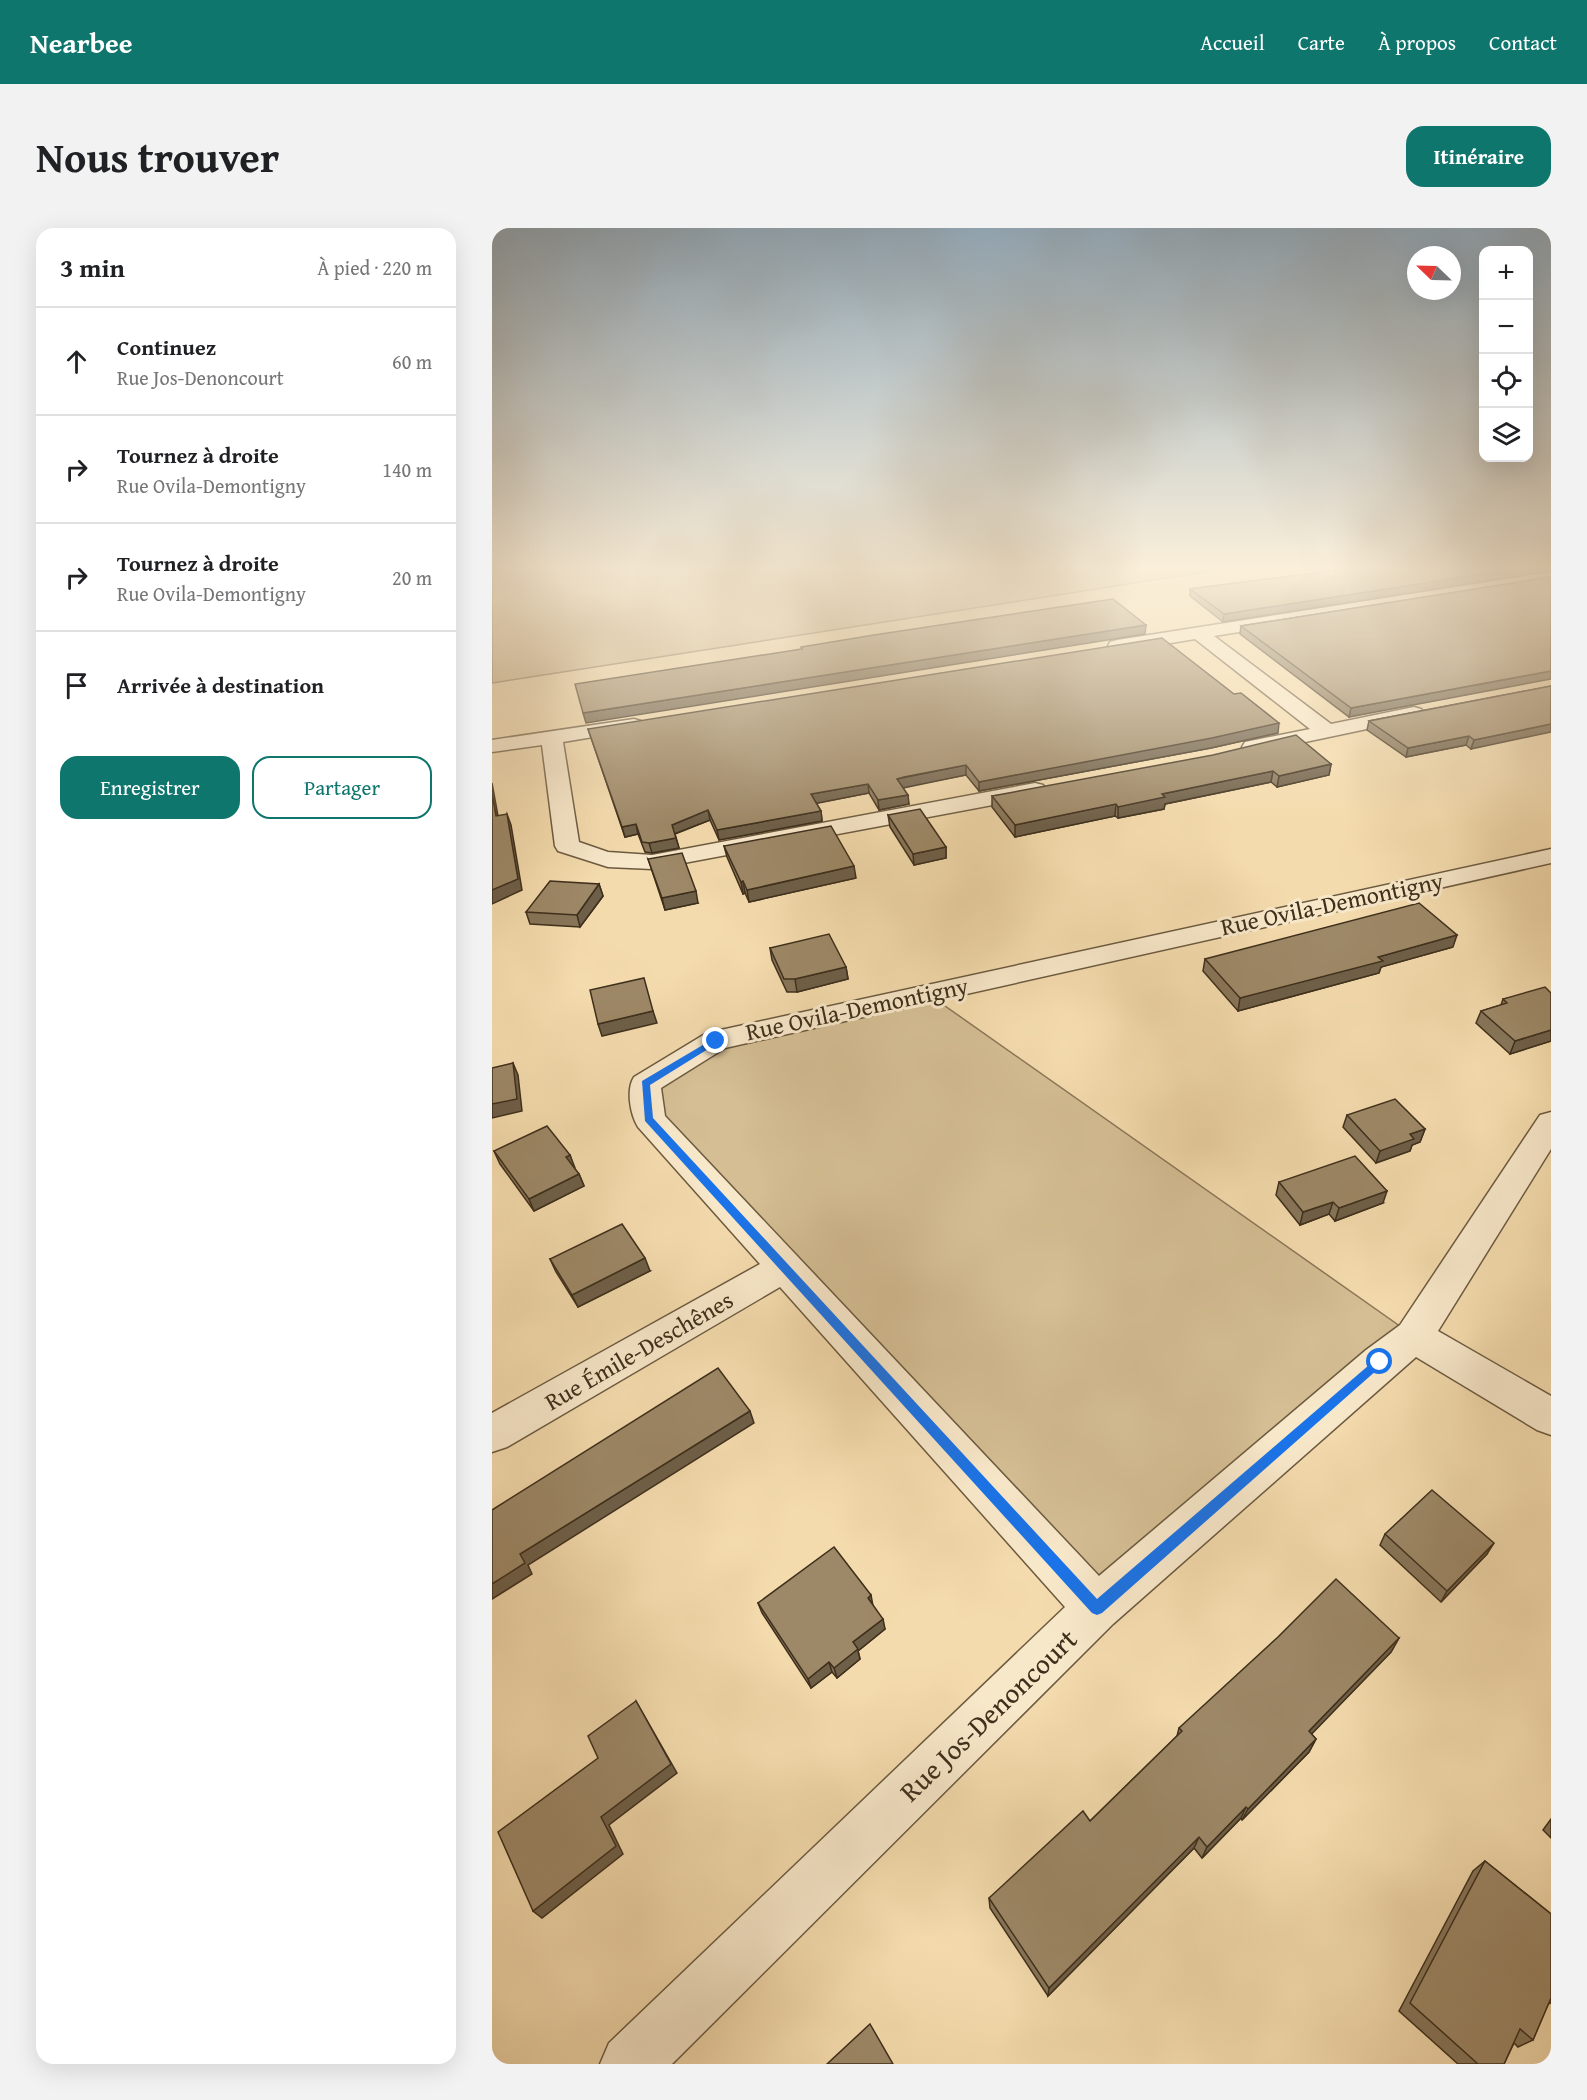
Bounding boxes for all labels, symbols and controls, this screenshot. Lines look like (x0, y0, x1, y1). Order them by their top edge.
text: Nearbee (30, 22, 133, 63)
text: Accueil (1200, 27, 1265, 58)
text: Carte (1298, 27, 1345, 58)
text: À propos (1378, 27, 1456, 58)
text: Contact (1489, 27, 1557, 58)
text: Nous trouver (36, 126, 279, 187)
button: Itinéraire (1406, 126, 1551, 187)
north arrow (1407, 246, 1461, 300)
map controls (1479, 246, 1533, 462)
button: + (1479, 246, 1533, 300)
text: 3 min (60, 248, 125, 287)
text: À pied · 220 m (317, 253, 432, 282)
button: − (1479, 300, 1533, 354)
text: Continuez (117, 331, 216, 363)
icon: ahead (60, 345, 93, 378)
text: 60 m (392, 347, 432, 376)
button: locate (1479, 354, 1533, 408)
text: Rue Jos-Denoncourt (117, 363, 284, 392)
button: layers (1479, 408, 1533, 462)
text: Tournez à droite (117, 439, 279, 471)
icon: right (60, 453, 93, 486)
text: 140 m (382, 455, 432, 484)
text: Rue Ovila-Demontigny (117, 471, 306, 500)
text: Tournez à droite (117, 547, 279, 579)
icon: right (60, 561, 93, 594)
text: 20 m (392, 563, 432, 592)
text: Rue Ovila-Demontigny (117, 579, 306, 608)
icon: arrive (60, 669, 93, 702)
text: Arrivée à destination (117, 669, 324, 701)
button: Enregistrer (60, 756, 240, 819)
button: Partager (252, 756, 432, 819)
street label: Rue Ovila-Demontigny (1217, 863, 1446, 944)
street label: Rue Ovila-Demontigny (742, 968, 971, 1049)
route end (702, 1027, 728, 1053)
street label: Rue Émile-Deschênes (538, 1282, 740, 1419)
route start (1366, 1348, 1392, 1374)
street label: Rue Jos-Denoncourt (889, 1619, 1086, 1811)

